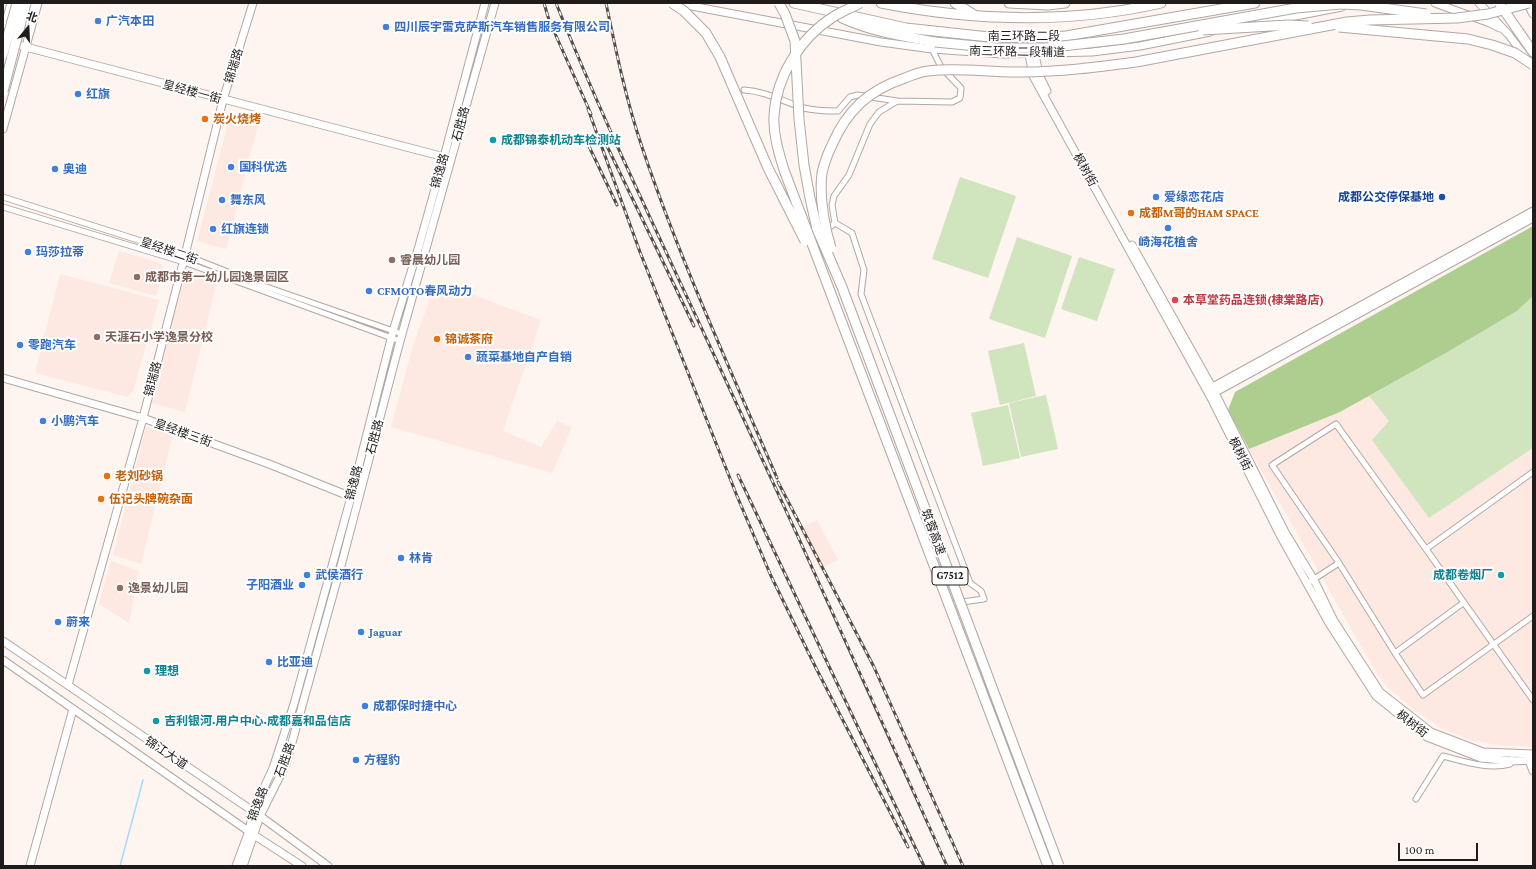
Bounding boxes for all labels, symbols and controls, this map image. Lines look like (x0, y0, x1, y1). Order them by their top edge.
north arrow (8, 8, 48, 48)
text: 北 (25, 9, 39, 24)
place label: 广汽本田 (106, 14, 154, 28)
marker: 广汽本田 (93, 16, 103, 26)
place label: 四川辰宇雷克萨斯汽车销售服务有限公司 (394, 20, 610, 34)
marker: 四川辰宇雷克萨斯汽车销售服务有限公司 (381, 22, 391, 32)
street label: 南三环路二段 (988, 29, 1060, 43)
street label: 南三环路二段辅道 (969, 44, 1065, 60)
street label: 锦瑞路 (222, 47, 246, 85)
street label: 皇经楼一街 (161, 77, 223, 107)
place label: 红旗 (86, 87, 110, 101)
marker: 红旗 (73, 89, 83, 99)
street label: 石胜路 (449, 105, 473, 143)
place label: 炭火烧烤 (213, 112, 261, 126)
marker: 炭火烧烤 (200, 114, 210, 124)
place label: 成都锦泰机动车检测站 (501, 133, 621, 147)
marker: 成都锦泰机动车检测站 (488, 135, 498, 145)
street label: 枫树街 (1070, 151, 1100, 189)
street label: 锦逸路 (428, 152, 452, 190)
place label: 国科优选 (239, 160, 287, 174)
place label: 奥迪 (63, 162, 87, 176)
marker: 国科优选 (226, 162, 236, 172)
marker: 奥迪 (50, 164, 60, 174)
place label: 爱缘恋花店 (1164, 190, 1224, 204)
place label: 成都公交停保基地 (1338, 190, 1434, 204)
marker: 爱缘恋花店 (1151, 192, 1161, 202)
marker: 成都公交停保基地 (1437, 192, 1447, 202)
place label: 舞东风 (230, 193, 266, 207)
marker: 舞东风 (217, 195, 227, 205)
place label: 成都M哥的HAM SPACE (1139, 206, 1259, 220)
marker: 成都M哥的HAM SPACE (1126, 208, 1136, 218)
place label: 红旗连锁 (221, 222, 269, 236)
marker: 崎海花植舍 (1163, 223, 1173, 233)
marker: 红旗连锁 (208, 224, 218, 234)
street label: 皇经楼二街 (138, 234, 200, 268)
place label: 崎海花植舍 (1138, 235, 1198, 249)
place label: 玛莎拉蒂 (36, 245, 84, 259)
marker: 玛莎拉蒂 (23, 247, 33, 257)
place label: 睿晨幼儿园 (400, 253, 460, 267)
marker: 睿晨幼儿园 (387, 255, 397, 265)
place label: 成都市第一幼儿园逸景园区 (145, 270, 289, 284)
marker: 成都市第一幼儿园逸景园区 (132, 272, 142, 282)
place label: CFMOTO春风动力 (377, 284, 472, 298)
marker: CFMOTO春风动力 (364, 286, 374, 296)
place label: 本草堂药品连锁(棣棠路店) (1183, 293, 1324, 307)
marker: 本草堂药品连锁(棣棠路店) (1170, 295, 1180, 305)
place label: 天涯石小学逸景分校 (105, 330, 213, 344)
marker: 天涯石小学逸景分校 (92, 332, 102, 342)
place label: 锦诚茶府 (445, 332, 493, 346)
marker: 锦诚茶府 (432, 334, 442, 344)
place label: 零跑汽车 (28, 338, 76, 352)
marker: 零跑汽车 (15, 340, 25, 350)
place label: 蔬菜基地自产自销 (476, 350, 572, 364)
marker: 蔬菜基地自产自销 (463, 352, 473, 362)
street label: 锦瑞路 (141, 360, 165, 398)
place label: 小鹏汽车 (51, 414, 99, 428)
marker: 小鹏汽车 (38, 416, 48, 426)
street label: 皇经楼三街 (152, 416, 214, 450)
street label: 石胜路 (363, 418, 387, 456)
street label: 枫树街 (1225, 435, 1255, 473)
street label: 锦逸路 (342, 464, 366, 502)
place label: 老刘砂锅 (115, 469, 163, 483)
marker: 老刘砂锅 (102, 471, 112, 481)
place label: 伍记头牌碗杂面 (109, 492, 193, 506)
marker: 伍记头牌碗杂面 (96, 494, 106, 504)
street label: 筑蓉高速 (918, 507, 948, 557)
place label: 林肯 (409, 551, 433, 565)
marker: 林肯 (396, 553, 406, 563)
road number: G7512 (932, 567, 968, 585)
place label: 武侯酒行 (315, 568, 363, 582)
place label: 成都卷烟厂 (1433, 568, 1493, 582)
marker: 武侯酒行 (302, 570, 312, 580)
marker: 成都卷烟厂 (1496, 570, 1506, 580)
place label: 子阳酒业 (246, 578, 294, 592)
marker: 子阳酒业 (297, 580, 307, 590)
place label: 逸景幼儿园 (128, 581, 188, 595)
marker: 逸景幼儿园 (115, 583, 125, 593)
place label: 蔚来 (66, 615, 90, 629)
marker: 蔚来 (53, 617, 63, 627)
place label: Jaguar (369, 625, 402, 639)
marker: Jaguar (356, 627, 366, 637)
place label: 比亚迪 (277, 655, 313, 669)
marker: 比亚迪 (264, 657, 274, 667)
place label: 理想 (155, 664, 179, 678)
marker: 理想 (142, 666, 152, 676)
place label: 成都保时捷中心 (373, 699, 457, 713)
marker: 成都保时捷中心 (360, 701, 370, 711)
street label: 枫树街 (1393, 707, 1431, 741)
place label: 吉利银河·用户中心·成都嘉和品信店 (164, 714, 351, 728)
marker: 吉利银河·用户中心·成都嘉和品信店 (151, 716, 161, 726)
street label: 锦江大道 (142, 734, 190, 772)
street label: 石胜路 (272, 741, 298, 779)
place label: 方程豹 (364, 753, 400, 767)
marker: 方程豹 (351, 755, 361, 765)
street label: 锦逸路 (245, 785, 271, 823)
scale bar (1400, 835, 1480, 861)
text: 100 m (1405, 843, 1434, 857)

